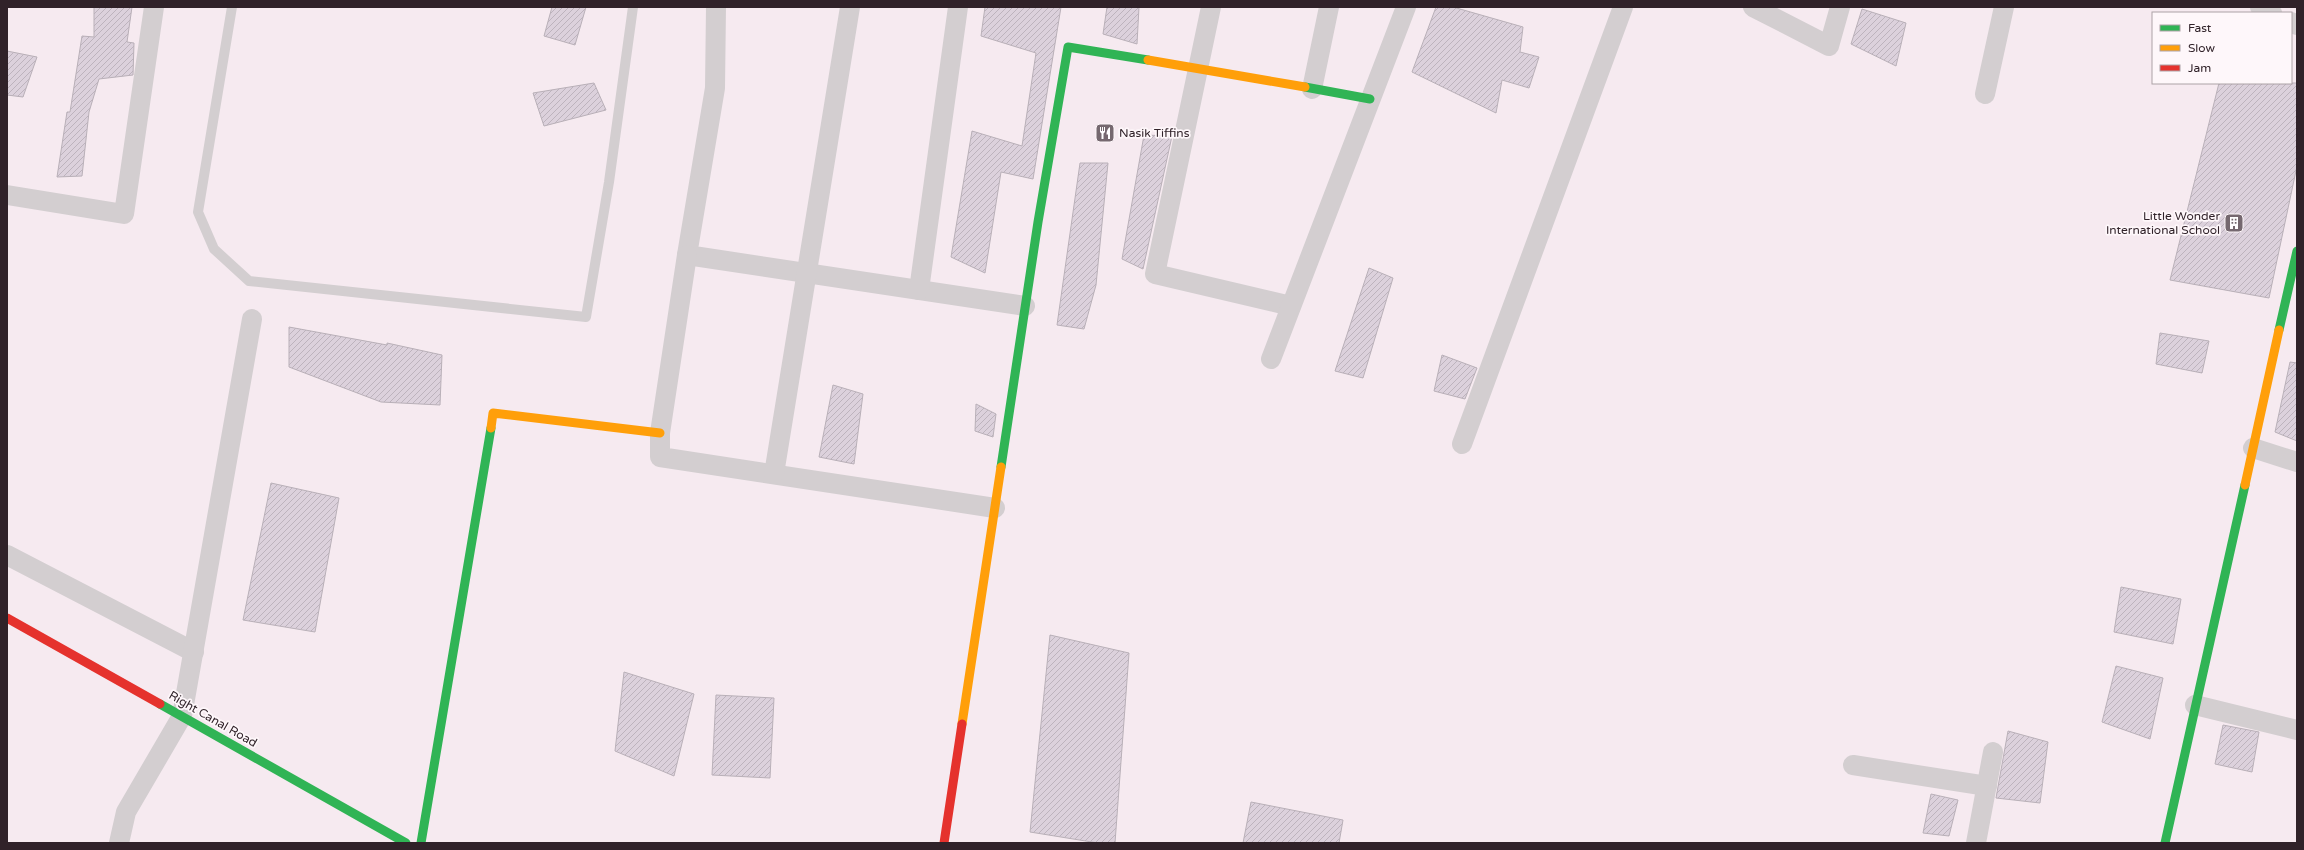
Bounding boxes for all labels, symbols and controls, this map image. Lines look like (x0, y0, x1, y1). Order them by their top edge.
legend (2152, 12, 2292, 84)
text: Fast (2188, 21, 2212, 35)
text: Slow (2188, 41, 2215, 55)
text: Jam (2188, 61, 2211, 75)
restaurant icon: Nasik Tiffins (1094, 122, 1116, 144)
place label: Nasik Tiffins (1119, 126, 1190, 140)
place label: Little Wonder International School (2106, 209, 2220, 237)
building icon: Little Wonder International School (2223, 212, 2245, 234)
street label: Right Canal Road (166, 688, 260, 750)

